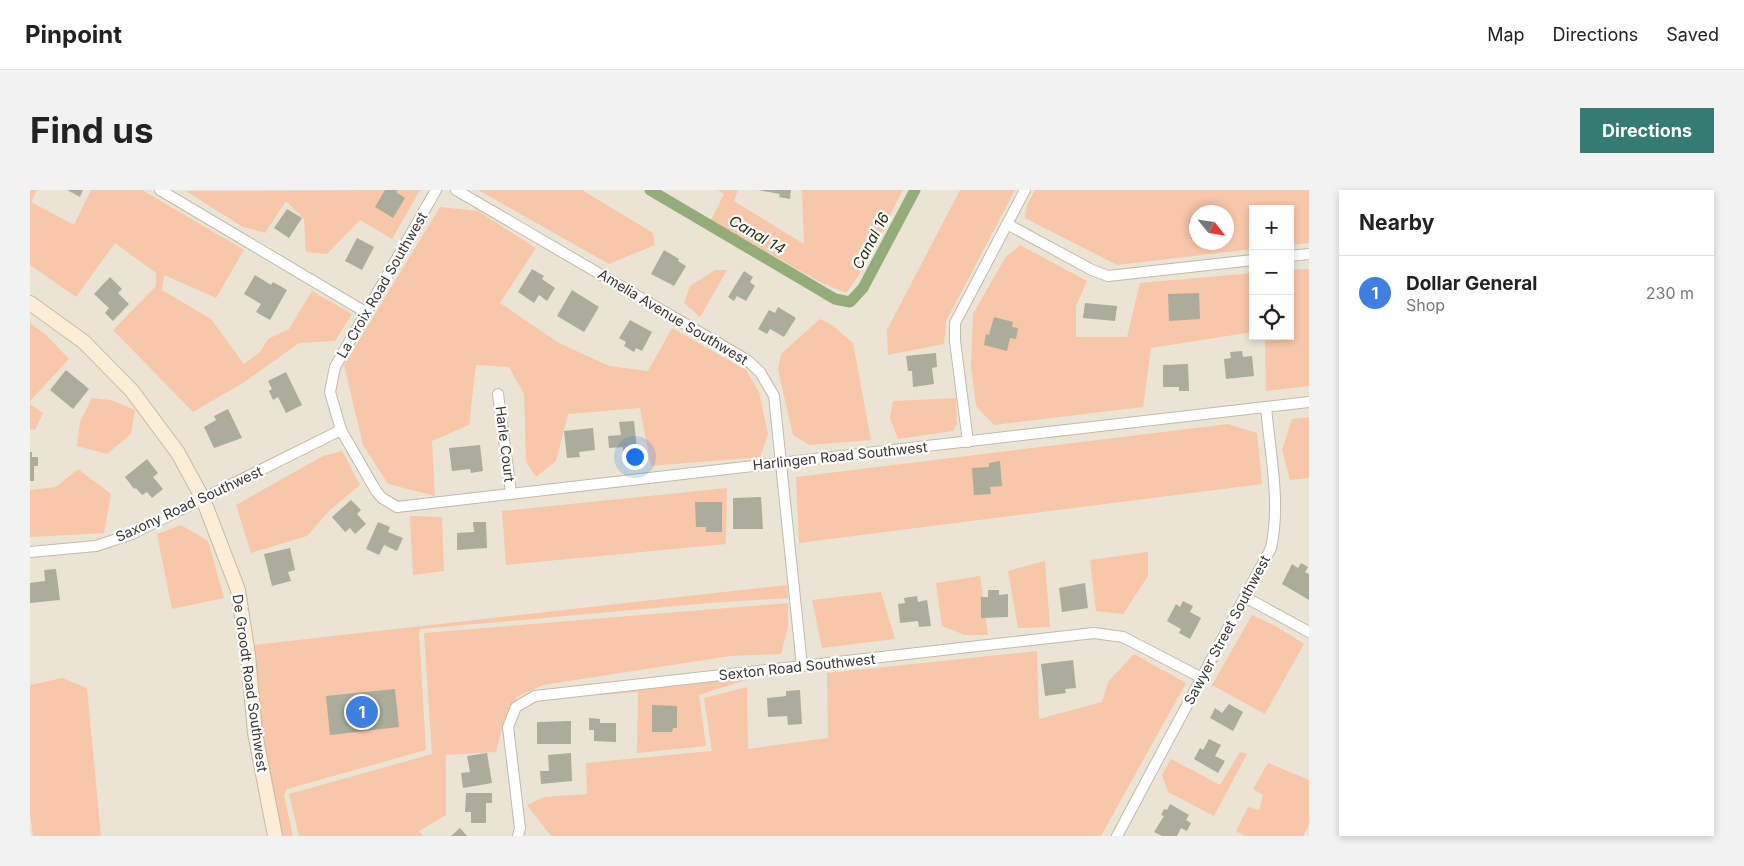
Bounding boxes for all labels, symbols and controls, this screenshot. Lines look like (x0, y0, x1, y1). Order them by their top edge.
text: Pinpoint (25, 20, 122, 49)
text: Map (1487, 24, 1525, 45)
text: Directions (1553, 24, 1638, 45)
text: Saved (1666, 24, 1719, 45)
button: Directions (1580, 108, 1714, 153)
text: Find us (30, 109, 154, 151)
north arrow (1189, 205, 1234, 250)
map controls (1249, 205, 1294, 340)
button: + (1249, 205, 1294, 250)
street label: La Croix Road Southwest (333, 208, 431, 361)
water label: Canal 16 (848, 209, 893, 272)
text: Nearby (1359, 210, 1434, 235)
water label: Canal 14 (726, 211, 789, 258)
button: − (1249, 250, 1294, 295)
street label: Amelia Avenue Southwest (595, 265, 752, 368)
text: Dollar General (1406, 272, 1537, 295)
text: 1 (1372, 283, 1378, 303)
text: 230 m (1646, 283, 1694, 303)
button: locate (1249, 295, 1294, 340)
text: Shop (1406, 295, 1445, 315)
street label: Harle Court (492, 405, 519, 483)
street label: Harlingen Road Southwest (752, 438, 928, 473)
your location (622, 444, 648, 470)
street label: Saxony Road Southwest (113, 462, 265, 545)
street label: Sawyer Street Southwest (1180, 552, 1273, 707)
street label: De Groodt Road Southwest (230, 593, 271, 773)
street label: Sexton Road Southwest (718, 650, 876, 683)
pin: 1 (346, 693, 378, 731)

